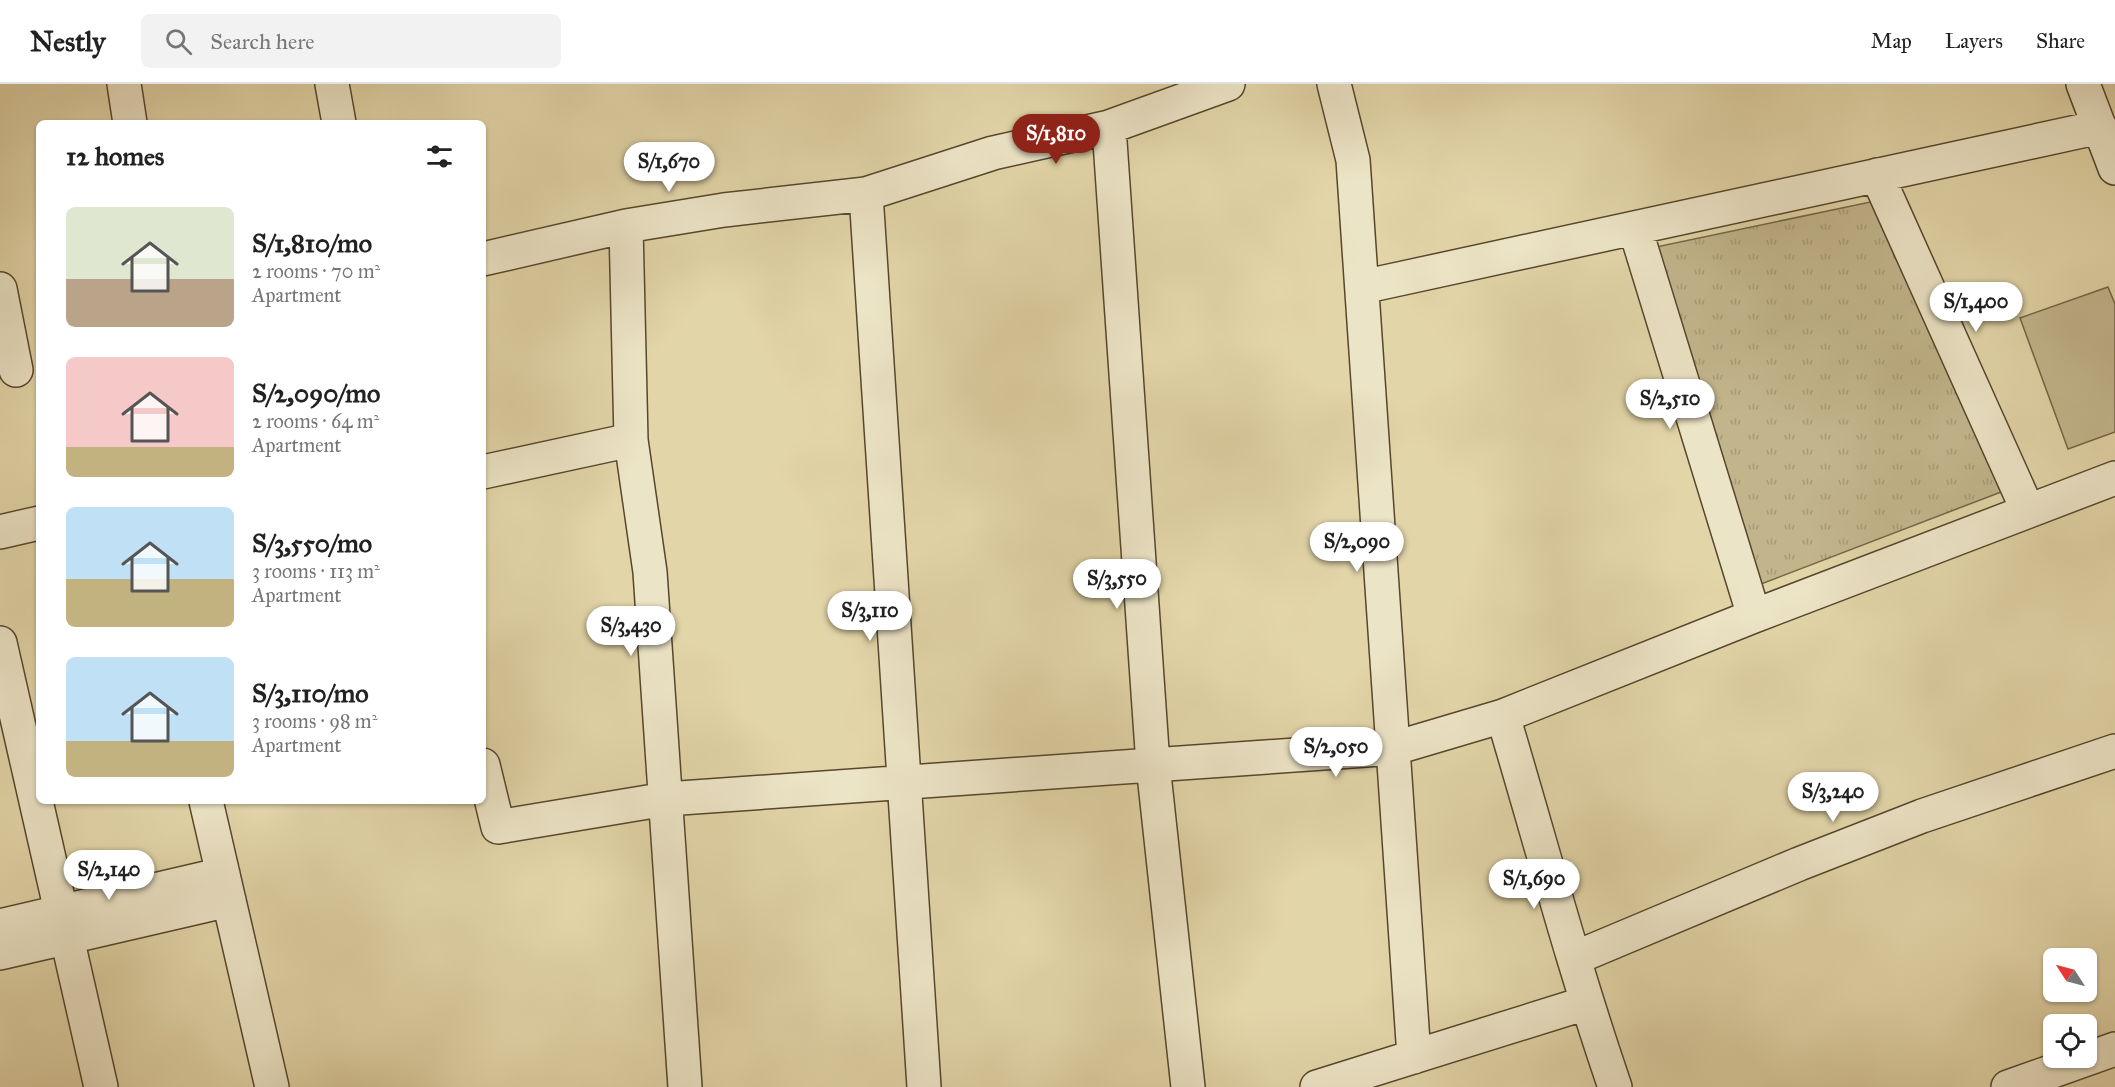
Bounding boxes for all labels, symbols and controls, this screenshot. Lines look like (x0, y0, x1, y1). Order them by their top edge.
search box (141, 14, 561, 68)
text: Nestly (30, 24, 105, 59)
icon: search (162, 25, 195, 58)
text: Search here (210, 28, 314, 55)
text: Map (1871, 28, 1912, 54)
text: Layers (1945, 28, 2003, 54)
text: Share (2036, 28, 2085, 54)
pin: S/1,810 (1001, 114, 1111, 165)
text: S/1,810 (1026, 121, 1086, 145)
text: 12 homes (66, 140, 164, 172)
icon: filters (423, 140, 456, 173)
pin: S/1,670 (614, 142, 724, 193)
text: S/1,670 (638, 149, 700, 173)
text: S/1,810/mo (252, 227, 372, 259)
icon: home (114, 231, 186, 303)
text: 2 rooms · 70 m² (252, 259, 380, 283)
pin: S/1,400 (1921, 282, 2031, 333)
text: Apartment (252, 283, 341, 307)
text: S/1,400 (1944, 289, 2008, 313)
text: S/2,090/mo (252, 377, 380, 409)
pin: S/2,510 (1615, 379, 1725, 430)
icon: home (114, 381, 186, 453)
text: S/2,510 (1640, 386, 1700, 410)
text: 2 rooms · 64 m² (252, 409, 379, 433)
text: Apartment (252, 433, 341, 457)
pin: S/2,090 (1302, 522, 1412, 573)
text: S/3,550/mo (252, 527, 372, 559)
text: S/2,090 (1324, 529, 1390, 553)
icon: home (114, 531, 186, 603)
text: 3 rooms · 113 m² (252, 559, 380, 583)
pin: S/3,550 (1062, 559, 1172, 610)
text: S/3,550 (1087, 566, 1147, 590)
text: Apartment (252, 583, 341, 607)
pin: S/3,110 (815, 591, 925, 642)
text: S/3,110 (841, 598, 899, 622)
pin: S/3,430 (576, 606, 686, 657)
text: S/3,430 (600, 613, 662, 637)
text: S/3,110/mo (252, 677, 369, 709)
icon: home (114, 681, 186, 753)
text: 3 rooms · 98 m² (252, 709, 377, 733)
pin: S/2,050 (1281, 727, 1391, 778)
text: Apartment (252, 733, 341, 757)
text: S/2,050 (1304, 734, 1368, 758)
pin: S/3,240 (1778, 772, 1888, 823)
text: S/3,240 (1802, 779, 1864, 803)
pin: S/2,140 (54, 850, 164, 901)
text: S/2,140 (77, 857, 141, 881)
pin: S/1,690 (1479, 859, 1589, 910)
text: S/1,690 (1503, 866, 1565, 890)
north arrow (2043, 948, 2097, 1002)
map controls (2043, 948, 2097, 1068)
button: locate (2043, 1014, 2097, 1068)

